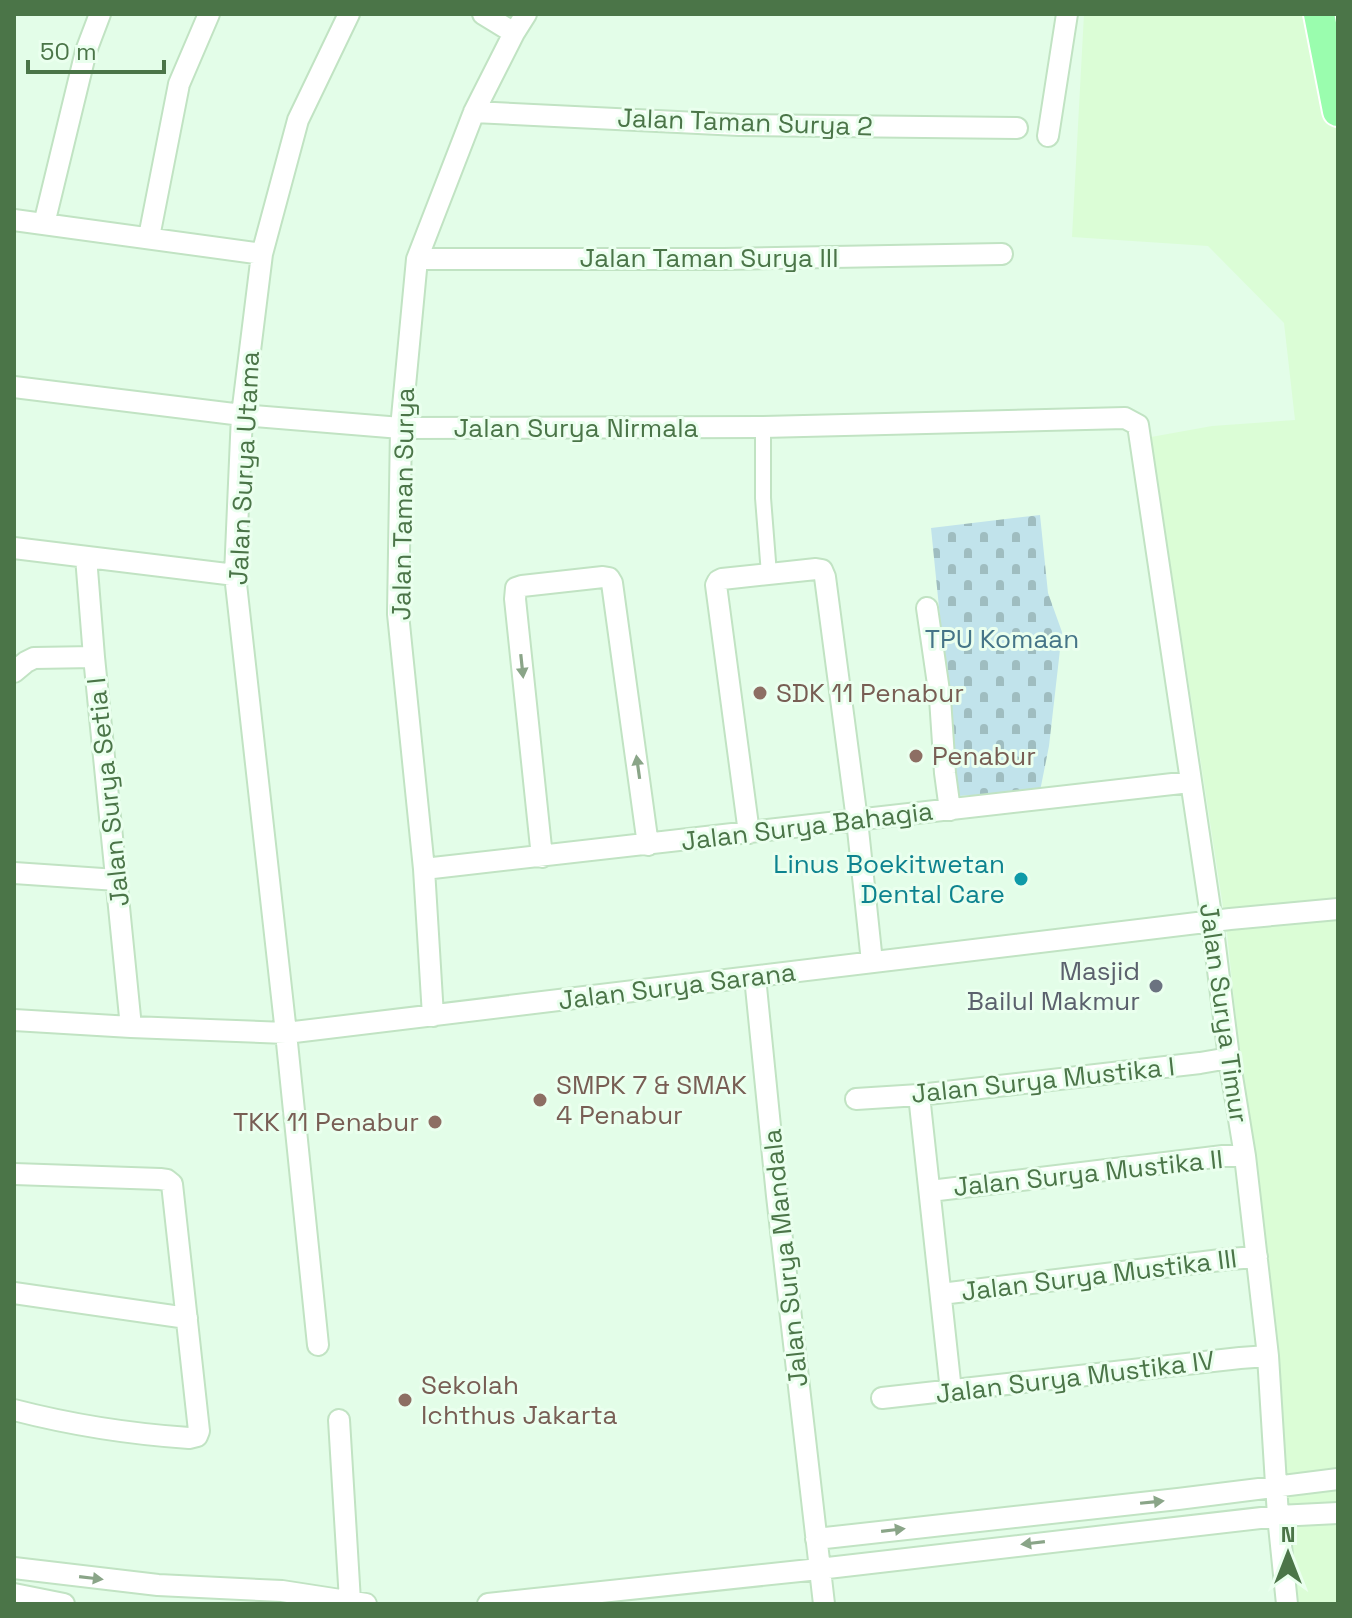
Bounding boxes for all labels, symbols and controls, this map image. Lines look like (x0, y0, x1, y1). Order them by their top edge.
scale bar (28, 24, 164, 74)
text: 50 m (40, 36, 97, 67)
street label: Jalan Taman Surya 2 (617, 101, 873, 143)
street label: Jalan Taman Surya III (579, 241, 839, 275)
street label: Jalan Surya Utama (221, 350, 267, 586)
street label: Jalan Taman Surya (384, 387, 422, 621)
street label: Jalan Surya Nirmala (454, 411, 699, 445)
park label: TPU Komaan (925, 622, 1079, 656)
one-way arrow (516, 654, 529, 679)
street label: Jalan Surya Setia I (79, 676, 137, 908)
place label: SDK 11 Penabur (776, 676, 964, 710)
marker: SDK 11 Penabur (751, 684, 769, 702)
place label: Penabur (932, 739, 1036, 773)
marker: Penabur (907, 747, 925, 765)
one-way arrow (631, 754, 644, 779)
street label: Jalan Surya Bahagia (679, 794, 935, 858)
place label: Linus Boekitwetan Dental Care (773, 847, 1005, 911)
marker: Linus Boekitwetan Dental Care (1012, 870, 1030, 888)
street label: Jalan Surya Timur (1192, 901, 1256, 1125)
place label: Masjid Bailul Makmur (967, 954, 1140, 1018)
street label: Jalan Surya Sarana (556, 955, 798, 1017)
marker: Masjid Bailul Makmur (1147, 977, 1165, 995)
street label: Jalan Surya Mustika I (910, 1049, 1176, 1111)
place label: SMPK 7 & SMAK 4 Penabur (556, 1068, 747, 1132)
marker: SMPK 7 & SMAK 4 Penabur (531, 1091, 549, 1109)
place label: TKK 11 Penabur (233, 1105, 419, 1139)
marker: TKK 11 Penabur (426, 1113, 444, 1131)
street label: Jalan Surya Mandala (755, 1127, 815, 1389)
street label: Jalan Surya Mustika II (951, 1142, 1225, 1204)
street label: Jalan Surya Mustika III (959, 1241, 1239, 1309)
street label: Jalan Surya Mustika IV (934, 1343, 1216, 1411)
place label: Sekolah Ichthus Jakarta (421, 1368, 618, 1432)
marker: Sekolah Ichthus Jakarta (396, 1391, 414, 1409)
one-way arrow (1140, 1495, 1165, 1508)
north arrow (1248, 1514, 1328, 1594)
text: N (1281, 1520, 1295, 1548)
one-way arrow (881, 1523, 906, 1536)
one-way arrow (1020, 1537, 1045, 1550)
one-way arrow (79, 1572, 104, 1585)

